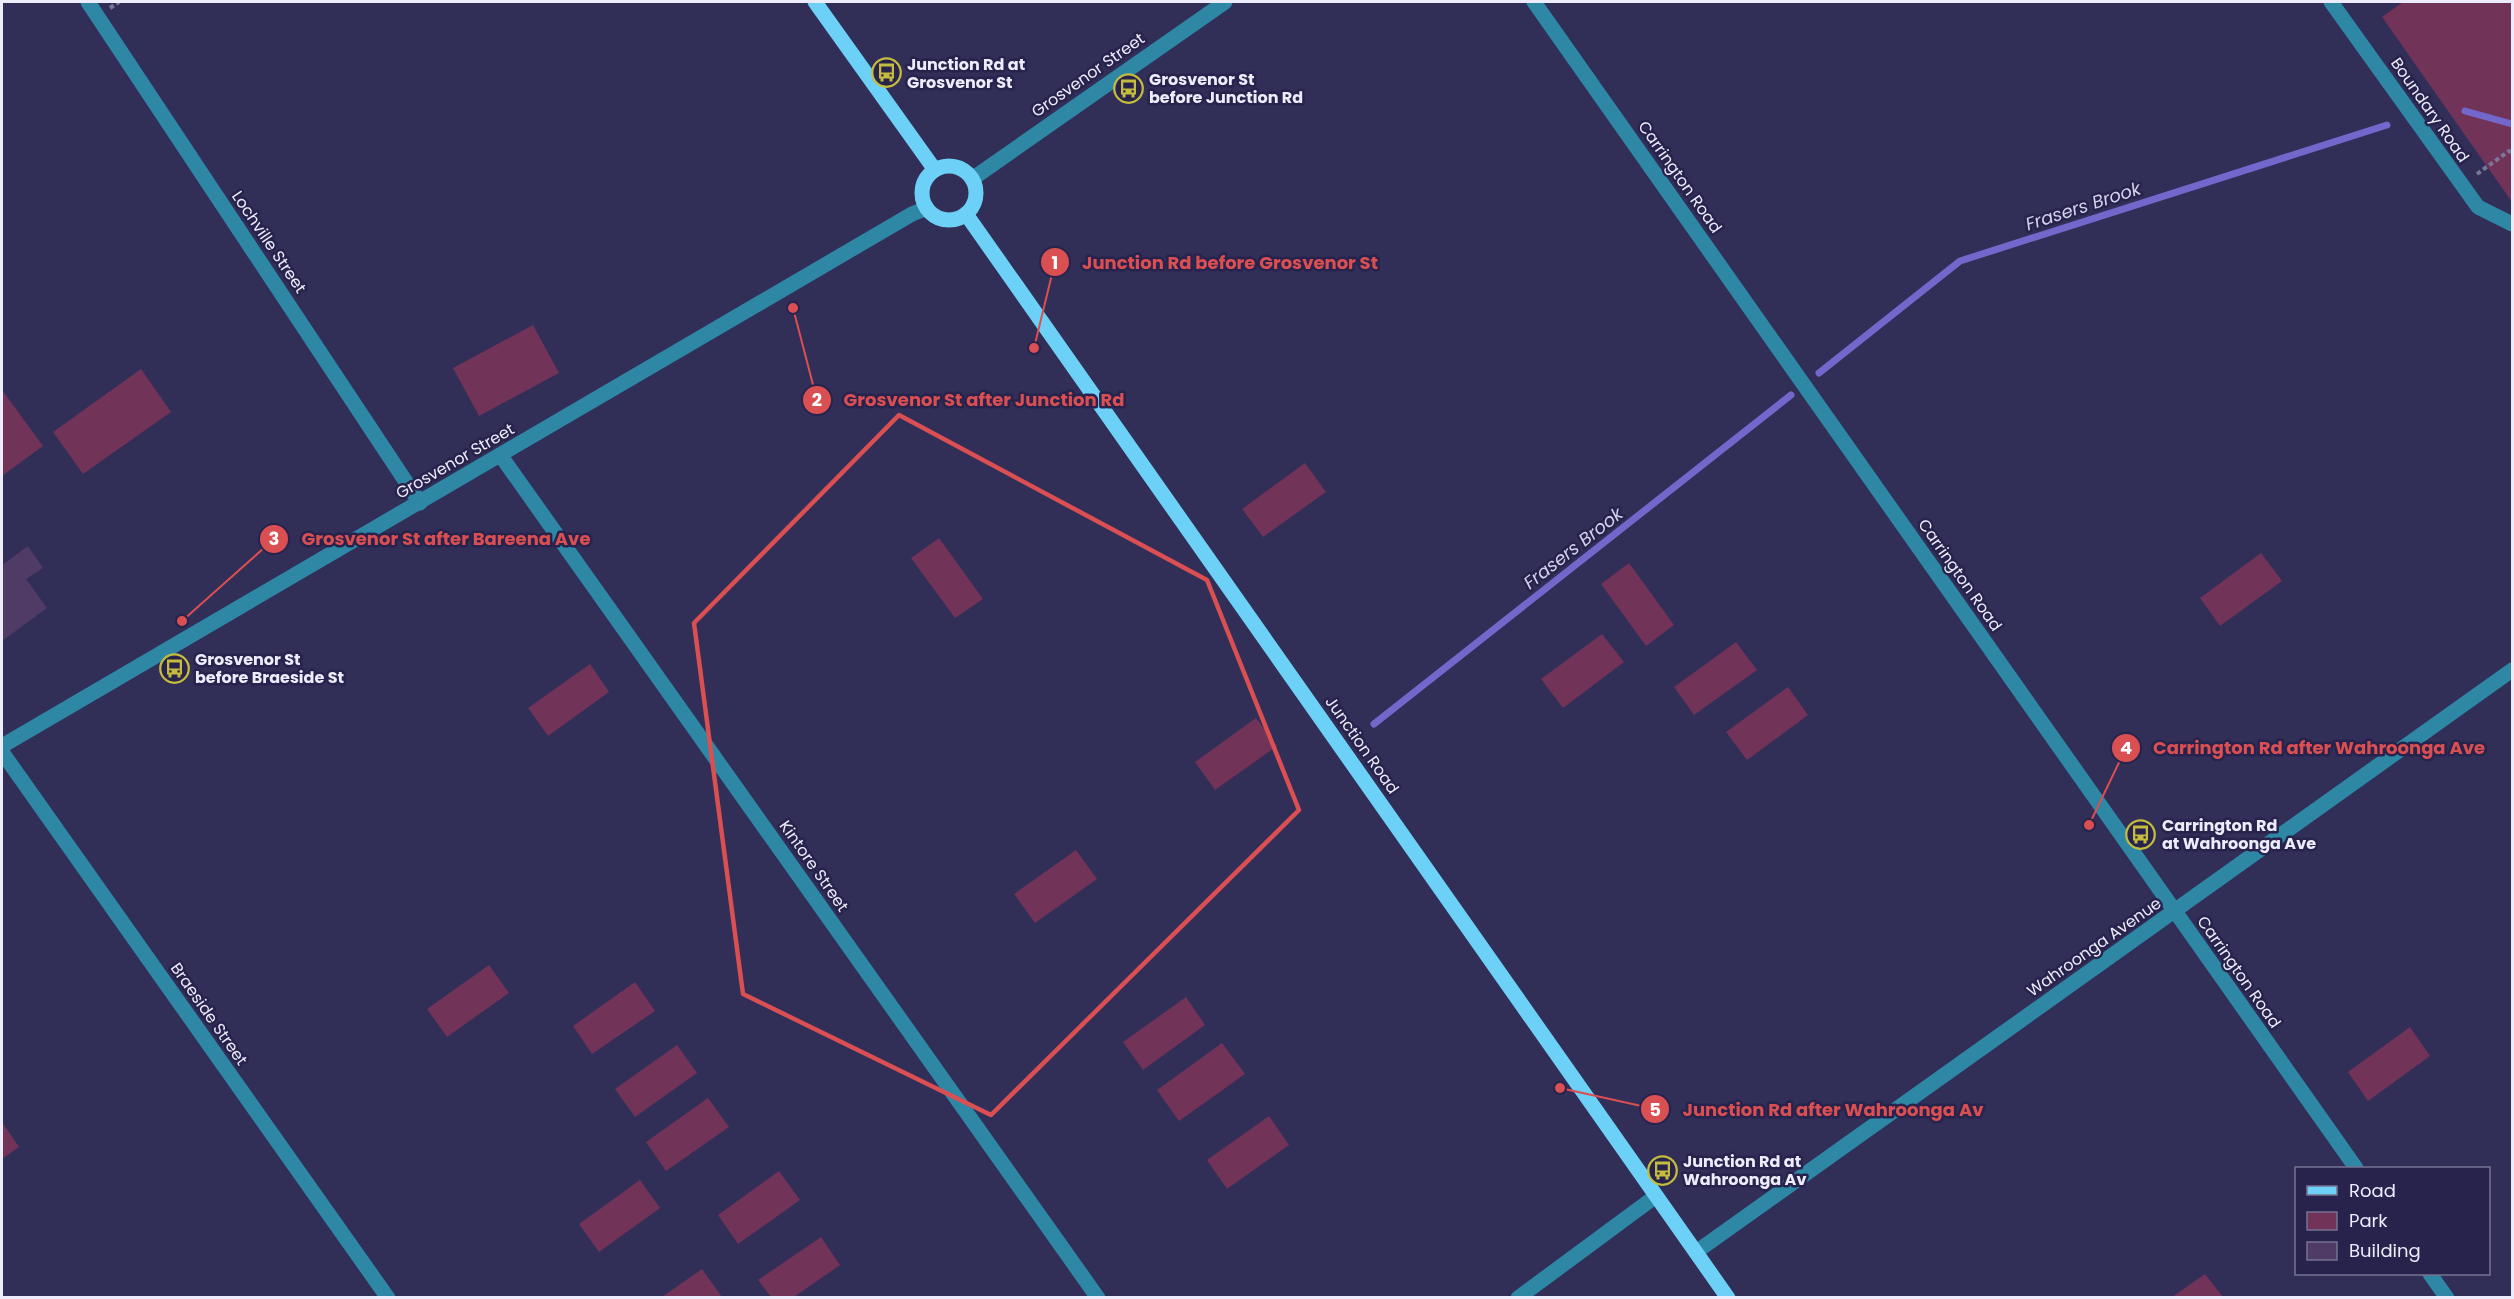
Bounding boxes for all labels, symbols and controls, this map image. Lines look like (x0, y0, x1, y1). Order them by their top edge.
street label: Grosvenor Street (1027, 27, 1149, 123)
place label: Junction Rd at Grosvenor St (907, 53, 1025, 94)
street label: Boundary Road (2385, 53, 2475, 167)
bus stop icon: Junction Rd at Grosvenor St (870, 57, 902, 89)
place label: Grosvenor St before Junction Rd (1149, 68, 1303, 109)
bus stop icon: Grosvenor St before Junction Rd (1112, 72, 1144, 104)
street label: Carrington Road (1633, 116, 1727, 238)
water label: Frasers Brook (2022, 175, 2145, 236)
street label: Lochville Street (226, 186, 312, 298)
callout: Junction Rd before Grosvenor St (1040, 244, 1390, 280)
text: 1 (1052, 250, 1058, 275)
text: Junction Rd before Grosvenor St (1082, 250, 1378, 275)
callout: Grosvenor St after Junction Rd (802, 382, 1136, 418)
text: 2 (812, 387, 822, 412)
text: Grosvenor St after Junction Rd (844, 387, 1124, 412)
street label: Grosvenor Street (391, 418, 519, 504)
water label: Frasers Brook (1518, 501, 1629, 595)
street label: Carrington Road (1913, 514, 2007, 636)
callout: Grosvenor St after Bareena Ave (259, 521, 602, 557)
text: 3 (269, 526, 279, 551)
text: Grosvenor St after Bareena Ave (302, 526, 590, 551)
place label: Grosvenor St before Braeside St (195, 648, 344, 689)
bus stop icon: Grosvenor St before Braeside St (158, 652, 190, 684)
street label: Junction Road (1320, 691, 1404, 799)
callout: Carrington Rd after Wahroonga Ave (2111, 730, 2497, 766)
text: 4 (2120, 735, 2132, 760)
text: Carrington Rd after Wahroonga Ave (2153, 735, 2485, 760)
place label: Carrington Rd at Wahroonga Ave (2162, 814, 2316, 855)
street label: Kintore Street (774, 816, 854, 916)
bus stop icon: Carrington Rd at Wahroonga Ave (2125, 818, 2157, 850)
street label: Wahroonga Avenue (2022, 892, 2166, 1002)
street label: Carrington Road (2192, 911, 2286, 1033)
street label: Braeside Street (165, 958, 253, 1070)
callout: Junction Rd after Wahroonga Av (1640, 1091, 1995, 1127)
text: 5 (1649, 1097, 1661, 1122)
text: Junction Rd after Wahroonga Av (1683, 1097, 1984, 1122)
place label: Junction Rd at Wahroonga Av (1683, 1150, 1806, 1191)
bus stop icon: Junction Rd at Wahroonga Av (1646, 1154, 1678, 1186)
legend (2295, 1167, 2490, 1275)
text: Road (2349, 1178, 2396, 1203)
text: Park (2349, 1208, 2388, 1233)
text: Building (2349, 1238, 2421, 1263)

